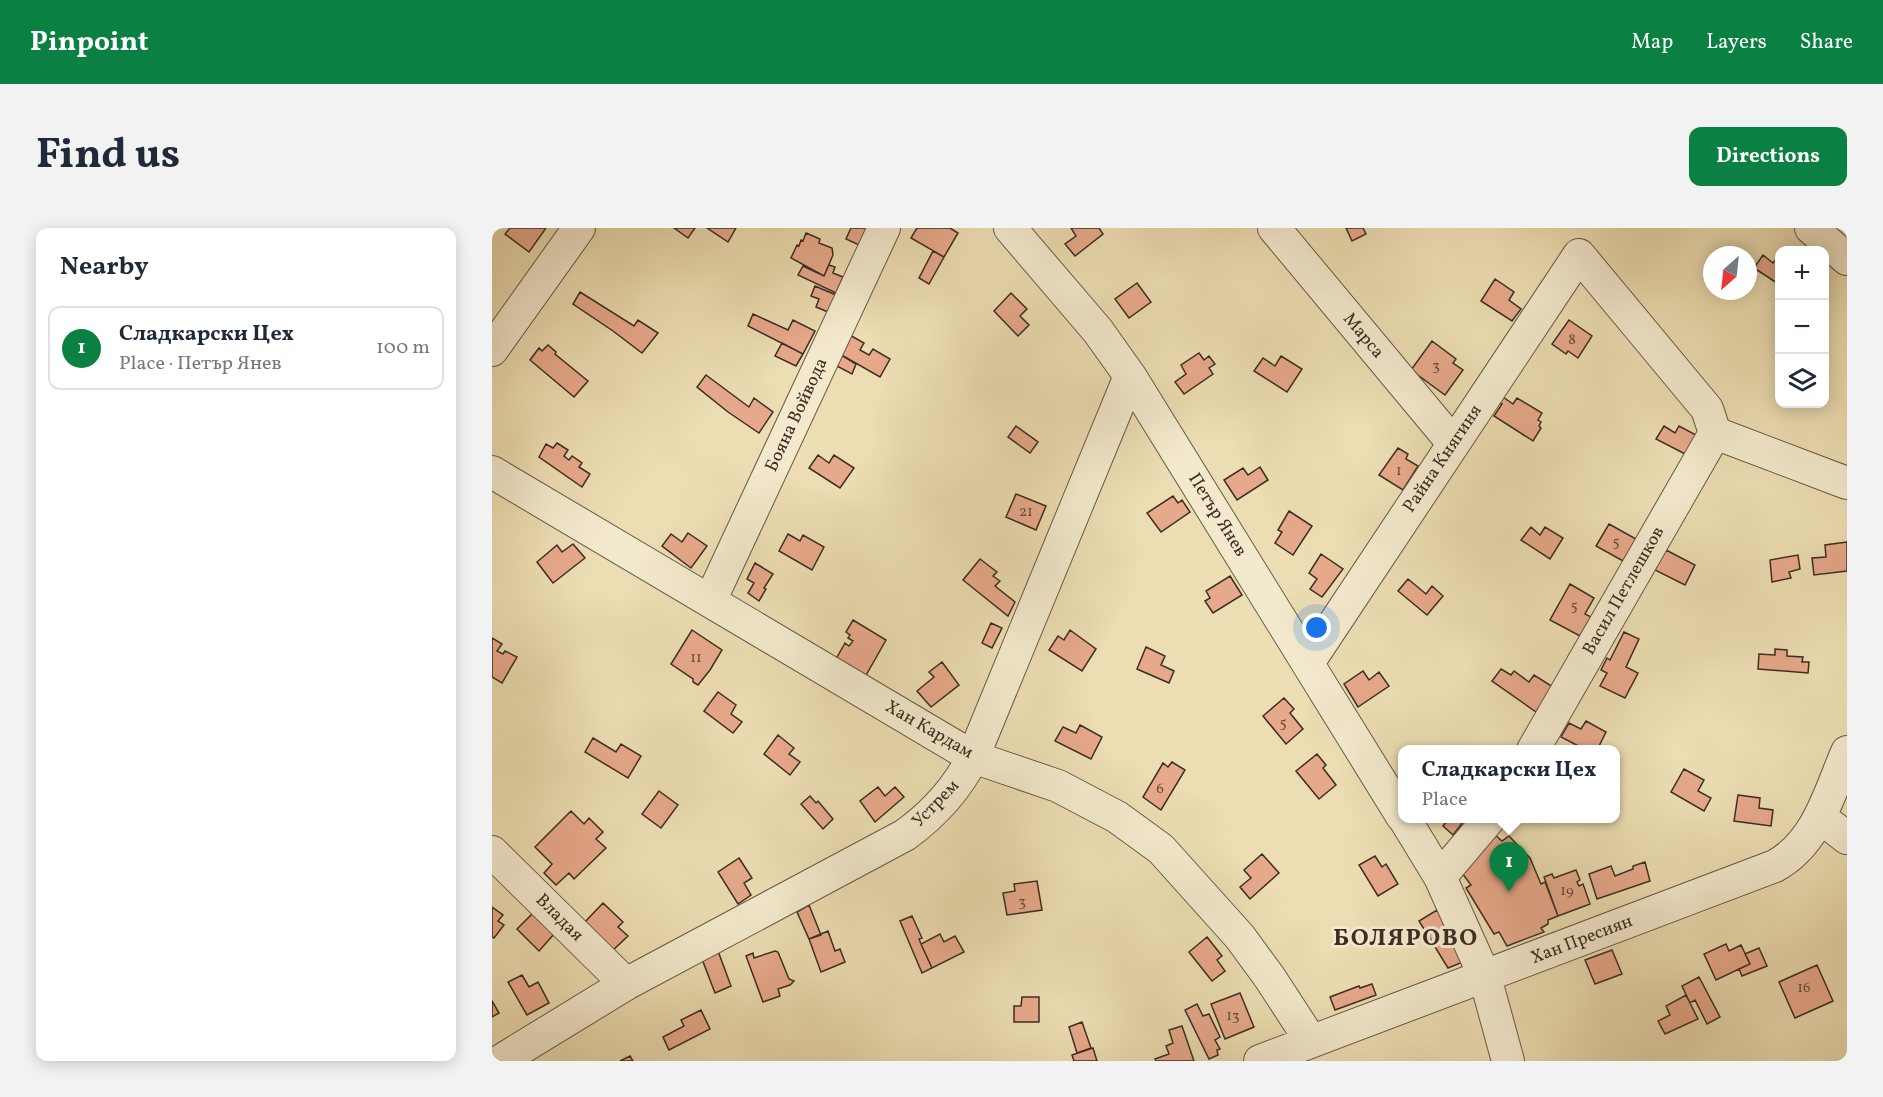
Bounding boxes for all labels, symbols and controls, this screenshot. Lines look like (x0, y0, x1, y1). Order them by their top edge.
text: Pinpoint (30, 23, 148, 62)
text: Map (1631, 28, 1673, 57)
text: Layers (1706, 28, 1767, 57)
text: Share (1800, 28, 1853, 57)
text: Find us (36, 127, 180, 186)
button: Directions (1689, 127, 1847, 186)
north arrow (1703, 246, 1757, 300)
map controls (1775, 246, 1829, 408)
button: + (1775, 246, 1829, 300)
text: Nearby (60, 249, 149, 285)
button: − (1775, 300, 1829, 354)
street label: Марса (1337, 308, 1389, 364)
text: Сладкарски Цех (119, 319, 294, 350)
house number: 8 (1568, 330, 1576, 351)
text: 1 (77, 334, 86, 362)
text: 100 m (376, 334, 430, 362)
text: Place · Петър Янев (119, 350, 282, 378)
street label: Бояна Войвода (760, 354, 834, 476)
button: layers (1775, 354, 1829, 408)
house number: 3 (1432, 356, 1440, 377)
street label: Райна Княгиня (1398, 400, 1488, 518)
house number: 1 (1396, 461, 1402, 482)
street label: Петър Янев (1181, 468, 1253, 562)
house number: 21 (1019, 502, 1033, 523)
street label: Васил Петлешков (1577, 522, 1671, 660)
house number: 5 (1612, 532, 1620, 553)
house number: 5 (1570, 596, 1578, 617)
your location (1302, 613, 1331, 642)
house number: 11 (690, 648, 702, 669)
street label: Хан Кардам (880, 695, 978, 765)
house number: 5 (1279, 713, 1287, 734)
popup (1398, 745, 1620, 823)
text: Сладкарски Цех (1421, 755, 1597, 786)
street label: Устрем (907, 774, 965, 834)
house number: 6 (1156, 779, 1164, 800)
text: Place (1421, 786, 1467, 814)
pin: 1 (1490, 842, 1528, 892)
house number: 19 (1560, 881, 1574, 902)
street label: Владая (529, 888, 589, 948)
house number: 3 (1018, 892, 1026, 913)
street label: Хан Пресиян (1528, 909, 1636, 971)
district label: БОЛЯРОВО (1333, 922, 1479, 956)
house number: 16 (1797, 978, 1811, 999)
house number: 13 (1226, 1006, 1240, 1027)

